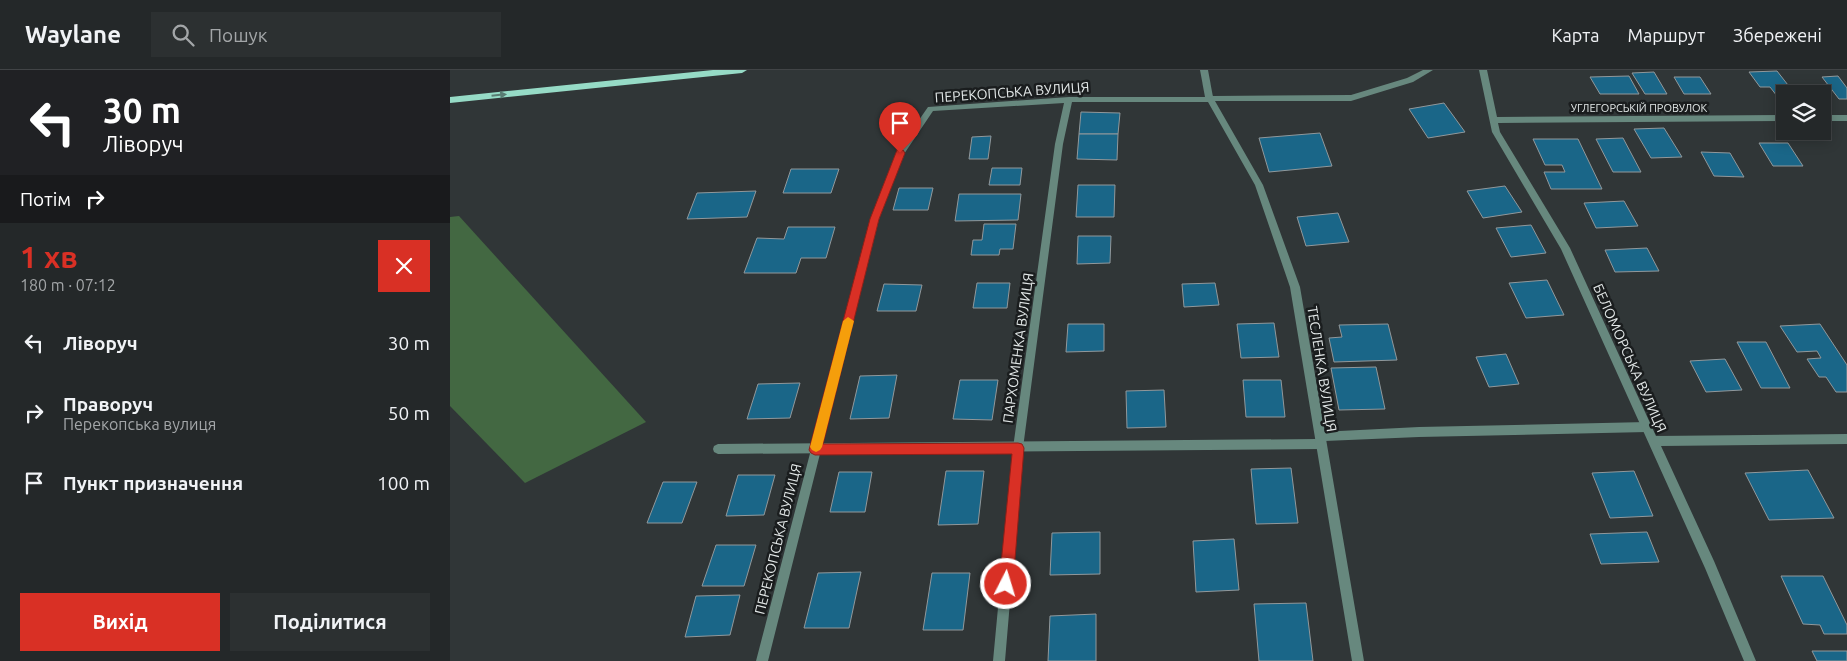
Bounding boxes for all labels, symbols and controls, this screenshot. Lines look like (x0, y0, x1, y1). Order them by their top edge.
search box (151, 12, 501, 57)
text: Waylane (25, 21, 121, 48)
icon: search (169, 21, 197, 49)
text: Пошук (209, 24, 268, 46)
text: Карта (1551, 25, 1599, 45)
text: Маршрут (1627, 25, 1705, 45)
text: Збережені (1733, 25, 1822, 45)
street label: ПЕРЕКОПСЬКА ВУЛИЦЯ (934, 79, 1090, 105)
map controls (1776, 85, 1831, 140)
button: layers (1776, 85, 1831, 140)
icon: left (20, 90, 85, 155)
text: 30 m (103, 90, 181, 130)
one-way arrow (491, 91, 507, 99)
pin (879, 102, 921, 153)
street label: УГЛЕГОРСЬКIЙ ПРОВУЛОК (1571, 102, 1708, 114)
icon: arrive (886, 109, 914, 137)
text: Ліворуч (103, 131, 184, 156)
icon: right (81, 185, 109, 213)
text: Потім (20, 188, 71, 210)
text: 1 хв (20, 240, 78, 274)
button: close (378, 240, 430, 292)
street label: ПАРХОМЕНКА ВУЛИЦЯ (1000, 272, 1036, 424)
text: 180 m · 07:12 (20, 276, 116, 294)
street label: БЕЛОМОРСЬКА ВУЛИЦЯ (1590, 281, 1670, 435)
street label: ТЕСЛЕНКА ВУЛИЦЯ (1304, 305, 1340, 433)
icon: left (20, 329, 48, 357)
text: Ліворуч (63, 332, 137, 354)
text: 30 m (388, 332, 430, 354)
text: Праворуч (63, 393, 153, 415)
icon: right (20, 399, 48, 427)
text: 50 m (388, 402, 430, 424)
text: Перекопська вулиця (63, 415, 216, 433)
street label: ПЕРЕКОПСЬКА ВУЛИЦЯ (752, 462, 804, 616)
icon: arrive (20, 469, 48, 497)
text: Пункт призначення (63, 472, 243, 494)
text: 100 m (377, 472, 430, 494)
position arrow (979, 557, 1031, 609)
button: Вихід (20, 593, 220, 651)
button: Поділитися (230, 593, 430, 651)

